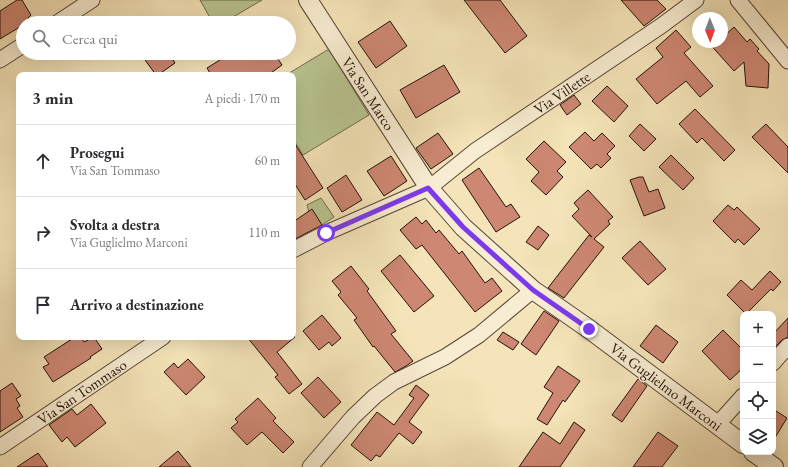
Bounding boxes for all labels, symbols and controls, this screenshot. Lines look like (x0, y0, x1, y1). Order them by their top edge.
north arrow (692, 12, 728, 48)
search box (16, 16, 296, 60)
icon: search (30, 27, 52, 49)
text: Cerca qui (62, 29, 118, 48)
street label: Via San Marco (338, 53, 399, 134)
street label: Via Villette (530, 67, 594, 118)
text: 3 min (32, 87, 73, 109)
text: A piedi · 170 m (205, 90, 280, 107)
text: Prosegui (70, 143, 125, 162)
icon: ahead (32, 150, 54, 172)
text: 60 m (255, 152, 280, 169)
text: Via San Tommaso (70, 162, 160, 179)
text: Svolta a destra (70, 215, 160, 234)
icon: right (32, 222, 54, 244)
text: 110 m (249, 224, 280, 241)
route start (317, 224, 335, 242)
text: Via Guglielmo Marconi (70, 234, 188, 251)
icon: arrive (32, 294, 54, 316)
text: Arrivo a destinazione (70, 295, 204, 314)
map controls (740, 311, 776, 455)
button: + (740, 311, 776, 347)
route end (580, 320, 598, 338)
street label: Via Guglielmo Marconi (606, 338, 726, 435)
button: − (740, 347, 776, 383)
street label: Via San Tommaso (33, 355, 130, 428)
button: locate (740, 383, 776, 419)
button: layers (740, 419, 776, 455)

